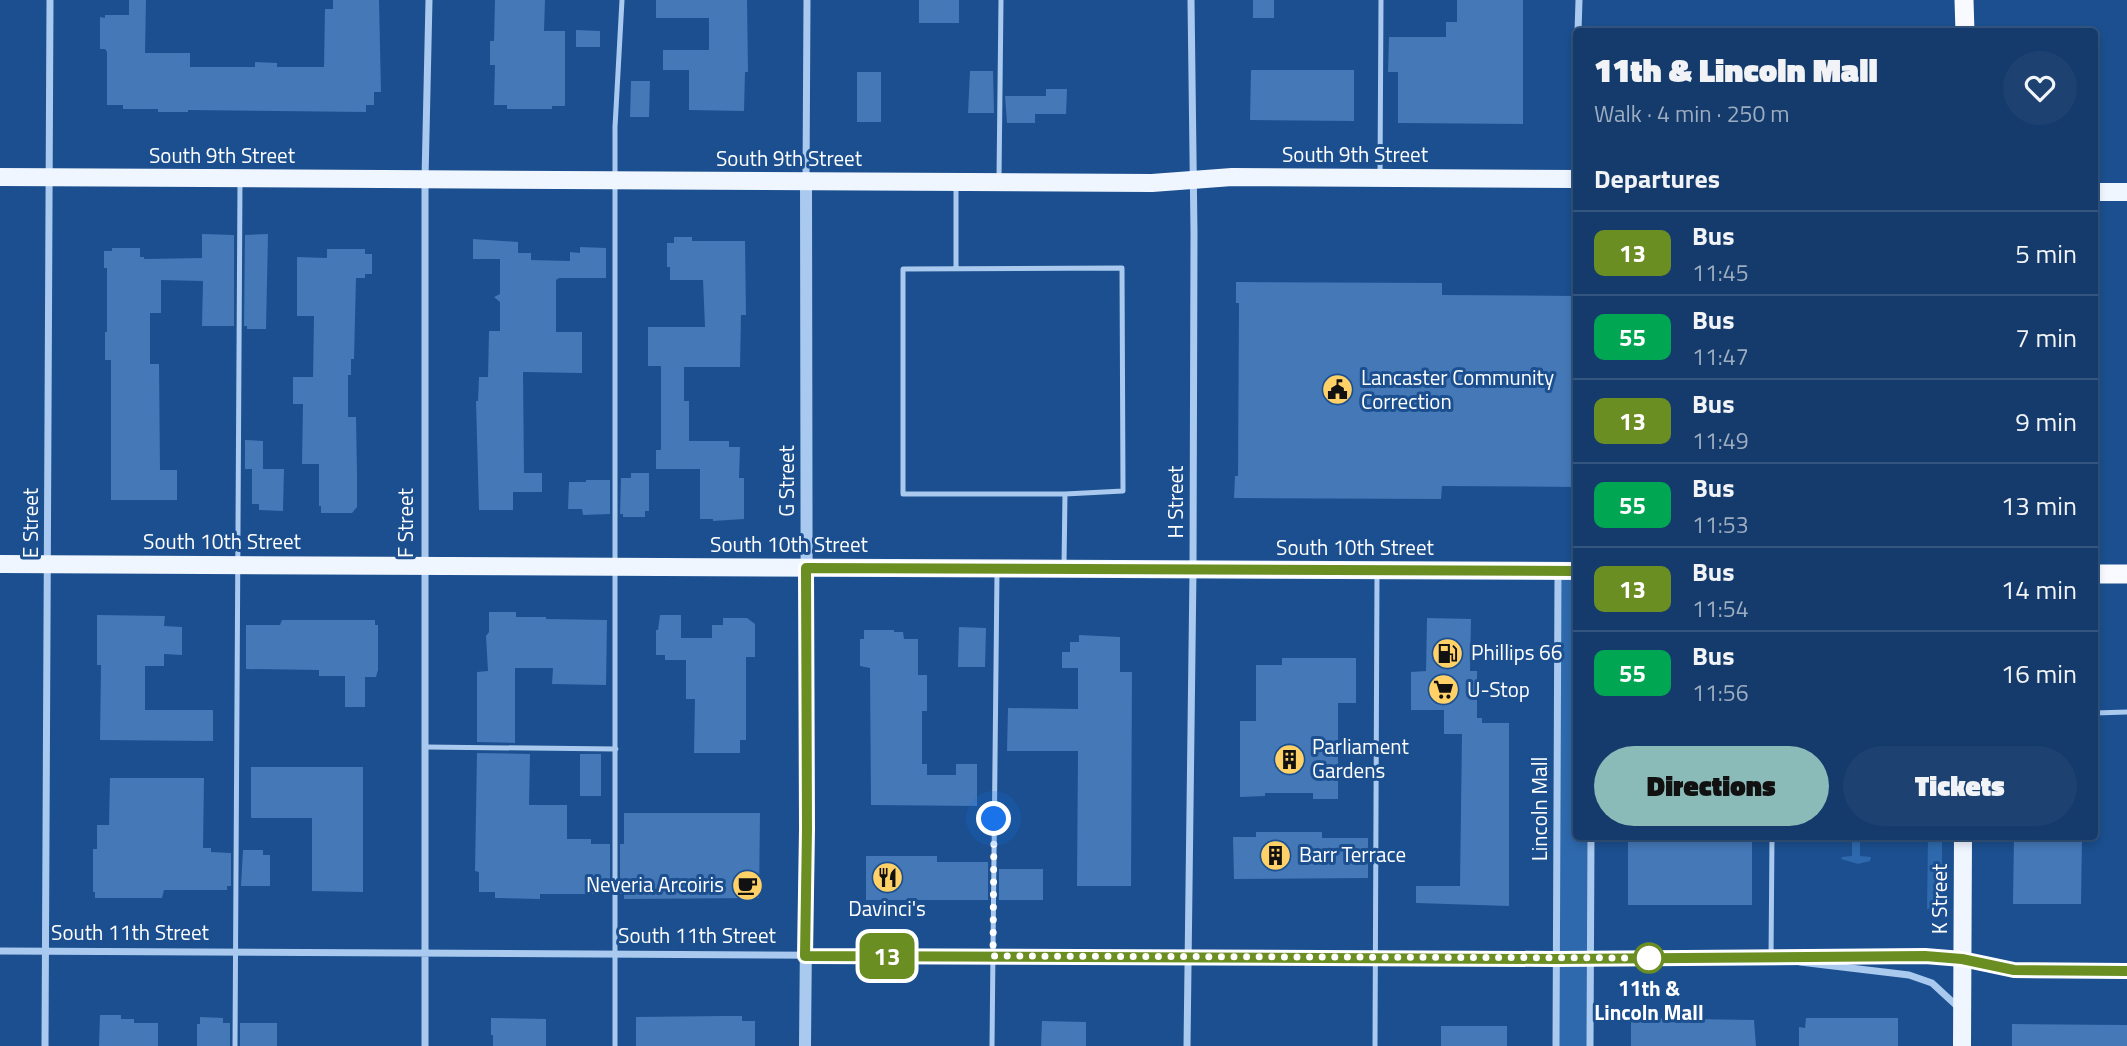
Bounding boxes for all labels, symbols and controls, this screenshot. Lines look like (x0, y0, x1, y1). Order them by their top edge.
text: 11th & Lincoln Mall (1594, 45, 1878, 95)
button: heart (2003, 51, 2077, 125)
text: Walk · 4 min · 250 m (1594, 96, 1790, 131)
street label: South 9th Street (1282, 138, 1429, 170)
street label: South 9th Street (149, 139, 296, 171)
street label: South 9th Street (716, 142, 863, 174)
text: Departures (1594, 159, 1720, 198)
text: Bus (1692, 216, 1734, 255)
text: 5 min (2015, 234, 2077, 273)
text: 13 (1619, 235, 1646, 271)
text: 11:45 (1692, 255, 1749, 290)
text: Bus (1692, 300, 1734, 339)
text: 7 min (2015, 318, 2077, 357)
text: 55 (1619, 319, 1646, 355)
text: 11:47 (1692, 339, 1749, 374)
place label: Lancaster Community Correction (1361, 361, 1554, 417)
public building icon: Lancaster Community Correction (1321, 373, 1355, 407)
text: Bus (1692, 384, 1734, 423)
text: 9 min (2015, 402, 2077, 441)
text: 13 (1619, 403, 1646, 439)
text: 11:49 (1692, 423, 1749, 458)
street label: G Street (770, 445, 802, 517)
street label: H Street (1159, 465, 1191, 538)
text: Bus (1692, 468, 1734, 507)
text: 13 min (2001, 486, 2077, 525)
street label: E Street (14, 487, 46, 558)
street label: F Street (389, 487, 421, 558)
text: 55 (1619, 487, 1646, 523)
text: 11:53 (1692, 507, 1749, 542)
street label: South 10th Street (143, 525, 302, 557)
street label: South 10th Street (710, 528, 869, 560)
street label: South 10th Street (1276, 531, 1435, 563)
text: Bus (1692, 552, 1734, 591)
text: 14 min (2001, 570, 2077, 609)
text: 13 (1619, 571, 1646, 607)
text: 11:54 (1692, 591, 1749, 626)
fuel station icon: Phillips 66 (1431, 636, 1465, 670)
place label: Phillips 66 (1471, 636, 1563, 668)
text: Bus (1692, 636, 1734, 675)
text: 16 min (2001, 654, 2077, 693)
text: 55 (1619, 655, 1646, 691)
supermarket icon: U-Stop (1427, 673, 1461, 707)
place label: U-Stop (1467, 673, 1530, 705)
text: 11:56 (1692, 675, 1749, 710)
place label: Parliament Gardens (1312, 730, 1409, 786)
building icon: Parliament Gardens (1272, 742, 1306, 776)
button: Directions (1594, 746, 1829, 826)
button: Tickets (1843, 746, 2077, 826)
street label: Lincoln Mall (1523, 757, 1555, 861)
your location (976, 801, 1011, 836)
building icon: Barr Terrace (1259, 838, 1293, 872)
place label: Barr Terrace (1299, 838, 1406, 870)
restaurant icon: Davinci's (870, 860, 904, 894)
street label: K Street (1923, 863, 1955, 934)
place label: Neveria Arcoiris (586, 868, 724, 900)
cafe icon: Neveria Arcoiris (730, 868, 764, 902)
place label: Davinci's (848, 892, 926, 924)
street label: South 11th Street (51, 916, 210, 948)
street label: South 11th Street (618, 919, 777, 951)
line badge: 13 (856, 933, 918, 979)
text: 13 (874, 938, 900, 974)
marker: 11th & Lincoln Mall (1634, 943, 1664, 973)
place label: 11th & Lincoln Mall (1594, 972, 1704, 1028)

